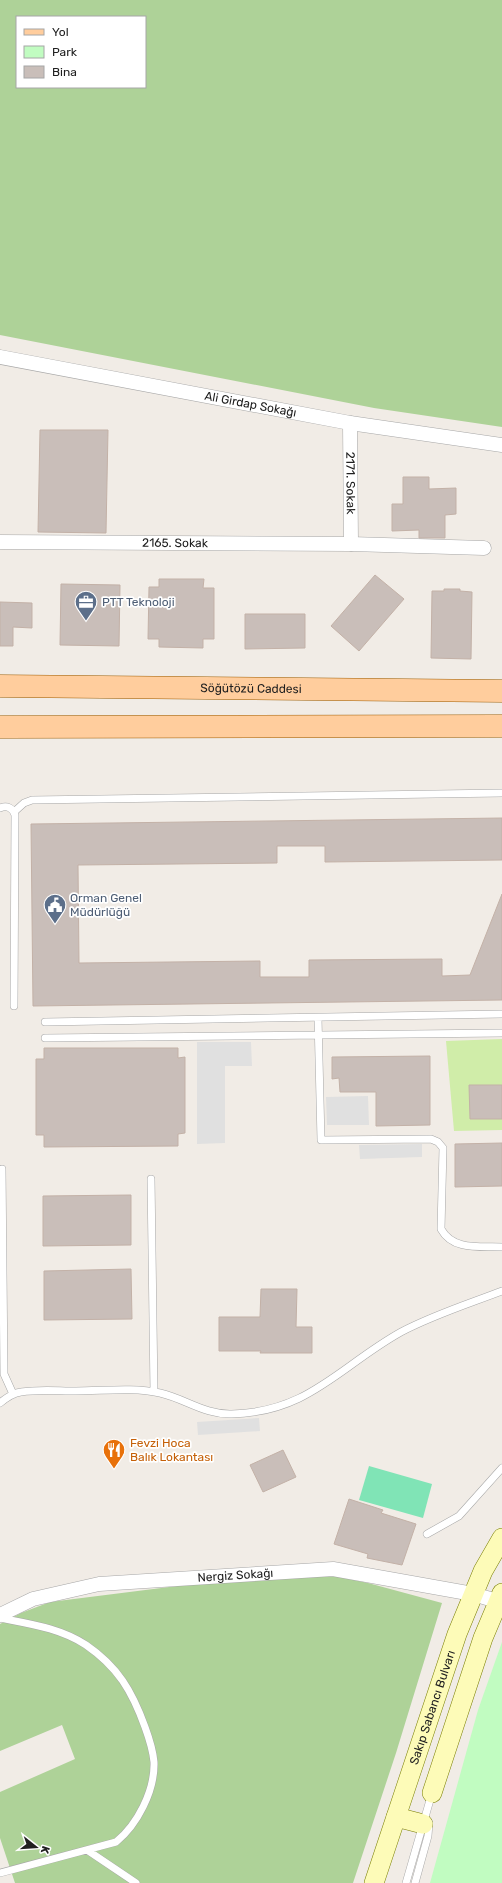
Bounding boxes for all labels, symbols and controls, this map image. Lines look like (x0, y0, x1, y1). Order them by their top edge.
legend (16, 16, 146, 88)
text: Yol (52, 25, 69, 39)
text: Park (52, 45, 78, 59)
text: Bina (52, 65, 77, 79)
street label: Ali Girdap Sokağı (203, 389, 298, 420)
street label: 2171. Sokak (343, 452, 358, 515)
street label: 2165. Sokak (142, 536, 209, 550)
office icon: PTT Teknoloji (73, 589, 99, 622)
place label: PTT Teknoloji (102, 595, 175, 609)
street label: Söğütözü Caddesi (200, 681, 302, 696)
place label: Orman Genel Müdürlüğü (70, 891, 142, 919)
public building icon: Orman Genel Müdürlüğü (42, 892, 68, 925)
place label: Fevzi Hoca Balık Lokantası (130, 1436, 213, 1464)
restaurant icon: Fevzi Hoca Balık Lokantası (101, 1437, 127, 1470)
street label: Nergiz Sokağı (197, 1566, 274, 1585)
street label: Sakıp Sabancı Bulvarı (407, 1648, 458, 1766)
north arrow (16, 1827, 56, 1867)
text: K (38, 1844, 52, 1856)

